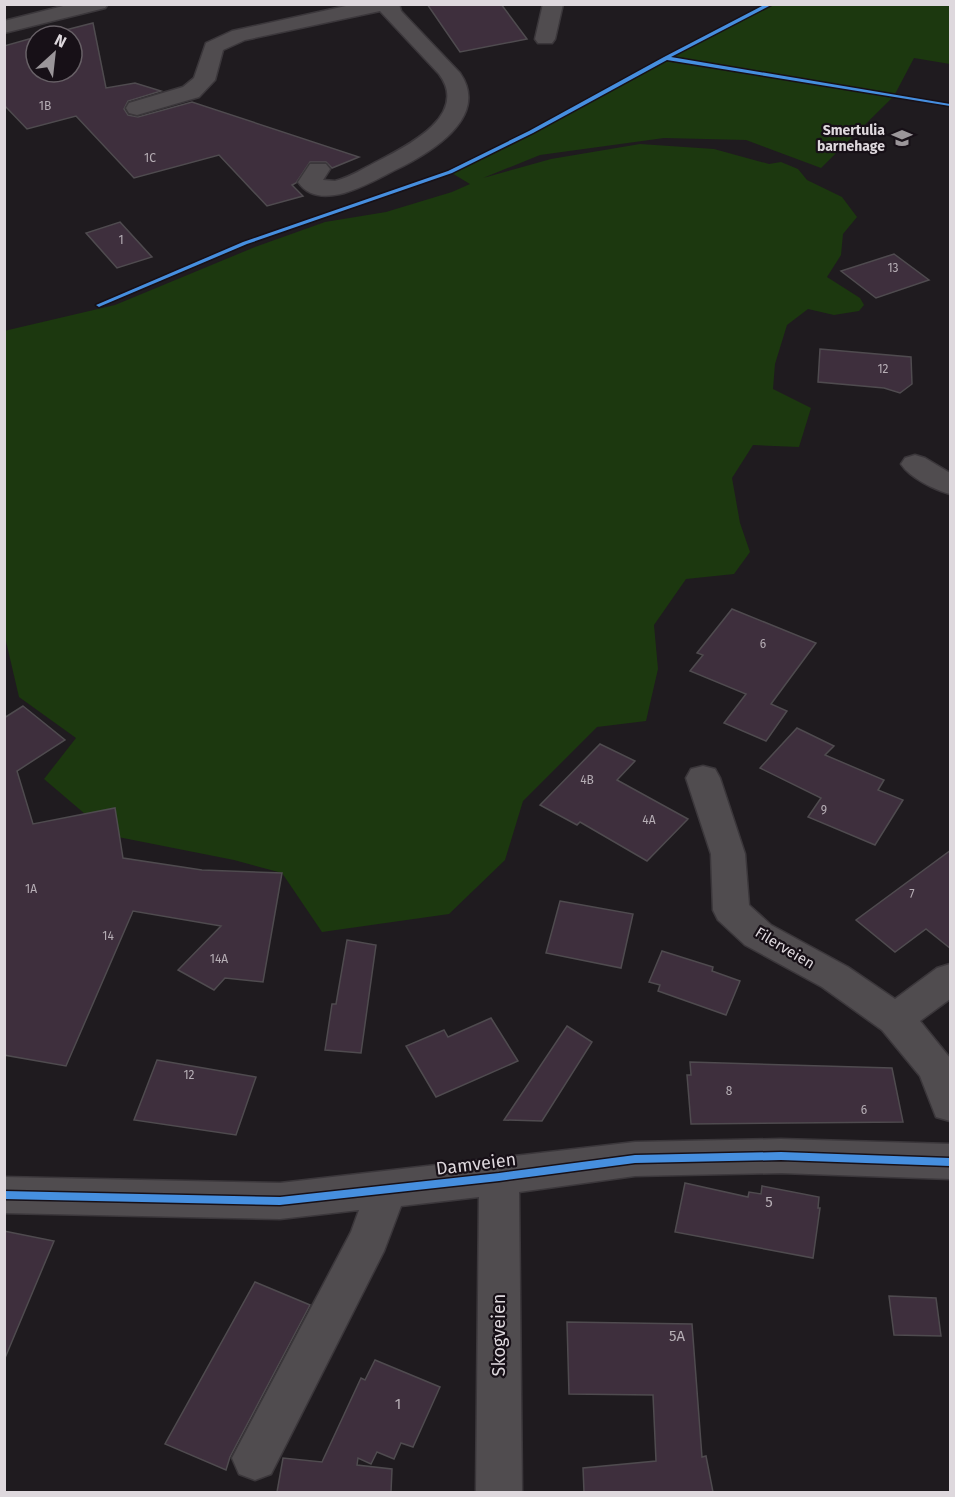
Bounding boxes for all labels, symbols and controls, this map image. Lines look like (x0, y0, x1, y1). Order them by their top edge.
north arrow (24, 24, 84, 84)
text: N (52, 30, 70, 52)
house number: 1B (39, 99, 51, 113)
place label: Smertulia barnehage (817, 122, 885, 155)
school or university icon: Smertulia barnehage (890, 126, 914, 150)
house number: 1C (144, 151, 156, 165)
house number: 1 (118, 233, 124, 247)
house number: 13 (887, 261, 899, 275)
house number: 12 (877, 362, 889, 376)
house number: 6 (760, 637, 766, 651)
house number: 4B (580, 773, 594, 787)
house number: 9 (821, 803, 827, 817)
house number: 4A (642, 813, 656, 827)
house number: 1A (25, 882, 37, 896)
house number: 7 (909, 887, 915, 901)
street label: Filerveien (752, 923, 818, 973)
house number: 14 (102, 929, 114, 943)
house number: 14A (210, 952, 228, 966)
house number: 12 (183, 1068, 195, 1082)
house number: 8 (726, 1084, 733, 1098)
house number: 6 (861, 1103, 867, 1117)
street label: Damveien (435, 1148, 517, 1180)
house number: 5 (765, 1193, 773, 1211)
street label: Skogveien (488, 1294, 510, 1376)
house number: 5A (669, 1327, 685, 1345)
house number: 1 (395, 1395, 401, 1413)

